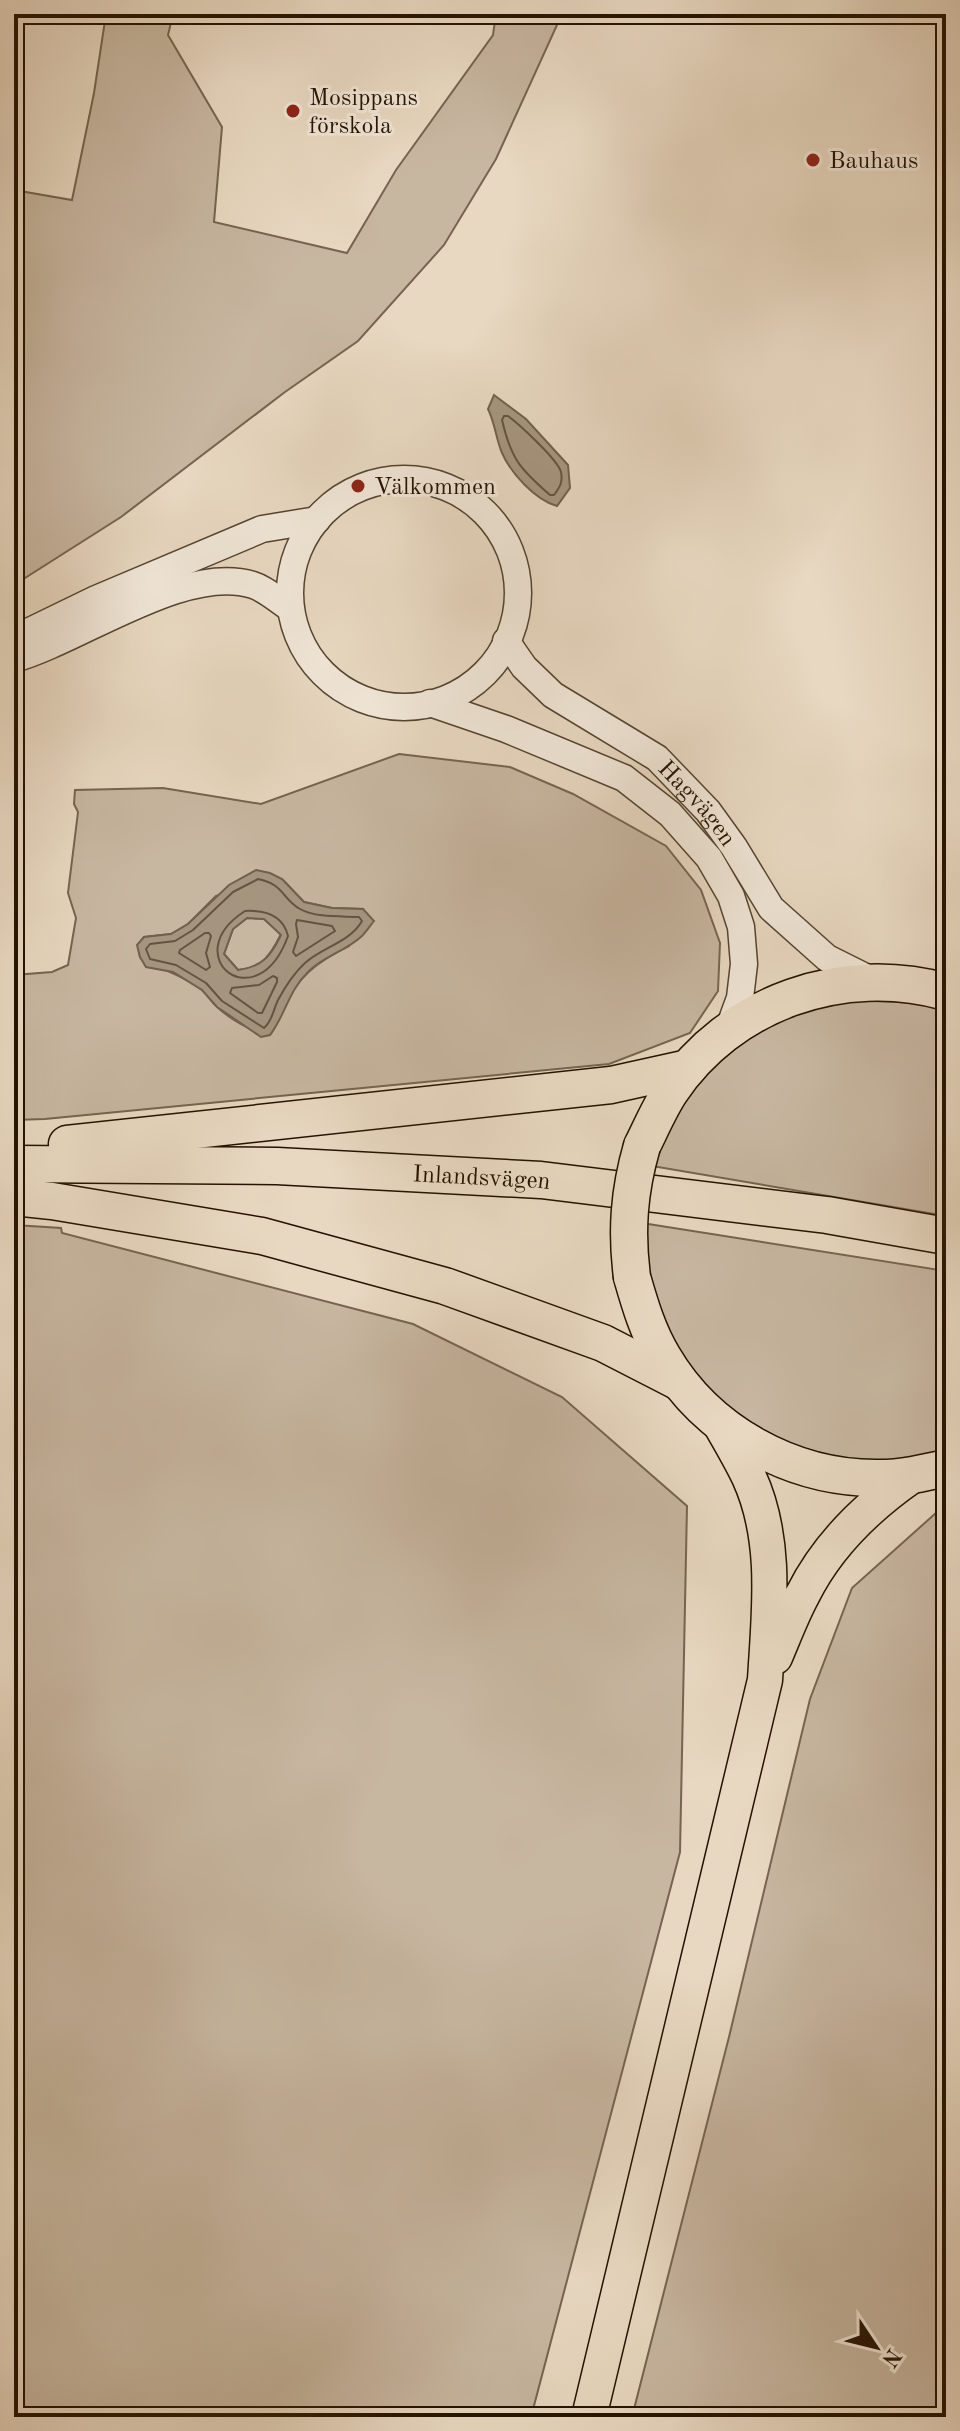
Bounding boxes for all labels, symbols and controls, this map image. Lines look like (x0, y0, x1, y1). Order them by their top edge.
place label: Mosippans förskola (309, 87, 418, 139)
marker: Mosippans förskola (284, 102, 302, 120)
place label: Bauhaus (829, 150, 918, 174)
marker: Bauhaus (804, 151, 822, 169)
place label: Välkommen (374, 476, 496, 500)
marker: Välkommen (349, 477, 367, 495)
street label: Hagvägen (652, 757, 739, 851)
street label: Inlandsvägen (412, 1163, 552, 1195)
north arrow (836, 2307, 916, 2387)
text: N (877, 2344, 905, 2371)

